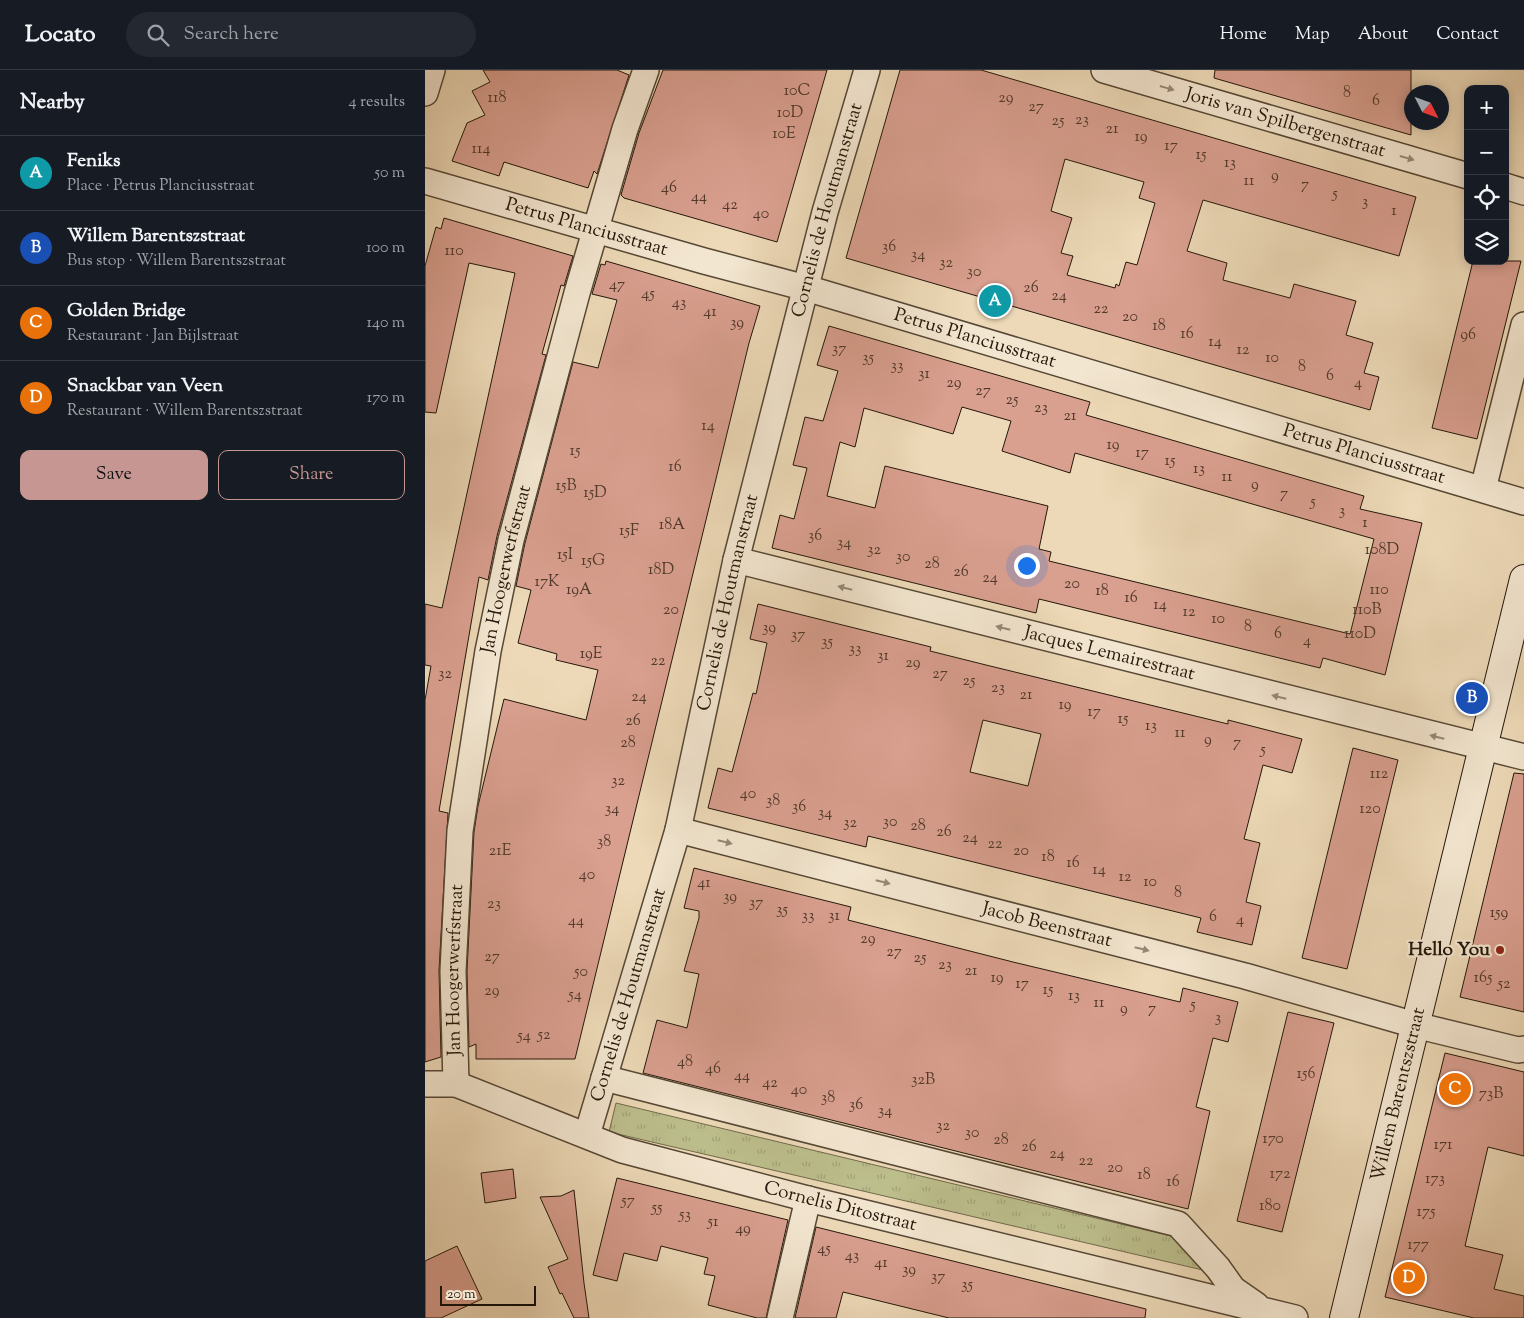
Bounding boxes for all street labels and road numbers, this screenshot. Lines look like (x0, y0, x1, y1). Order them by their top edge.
street label: Joris van Spilbergenstraat (1181, 81, 1389, 165)
street label: Cornelis de Houtmanstraat (785, 99, 870, 320)
street label: Petrus Planciusstraat (502, 191, 671, 264)
street label: Petrus Planciusstraat (891, 301, 1060, 375)
street label: Petrus Planciusstraat (1280, 417, 1449, 491)
street label: Jan Hoogerwerfstraat (474, 482, 539, 657)
street label: Cornelis de Houtmanstraat (690, 491, 766, 714)
street label: Jacques Lemairestraat (1020, 619, 1198, 688)
street label: Jan Hoogerwerfstraat (439, 883, 471, 1057)
street label: Cornelis de Houtmanstraat (584, 885, 673, 1105)
street label: Jacob Beenstraat (978, 895, 1115, 955)
street label: Willem Barentszstraat (1364, 1004, 1433, 1184)
street label: Cornelis Ditostraat (761, 1174, 920, 1239)

